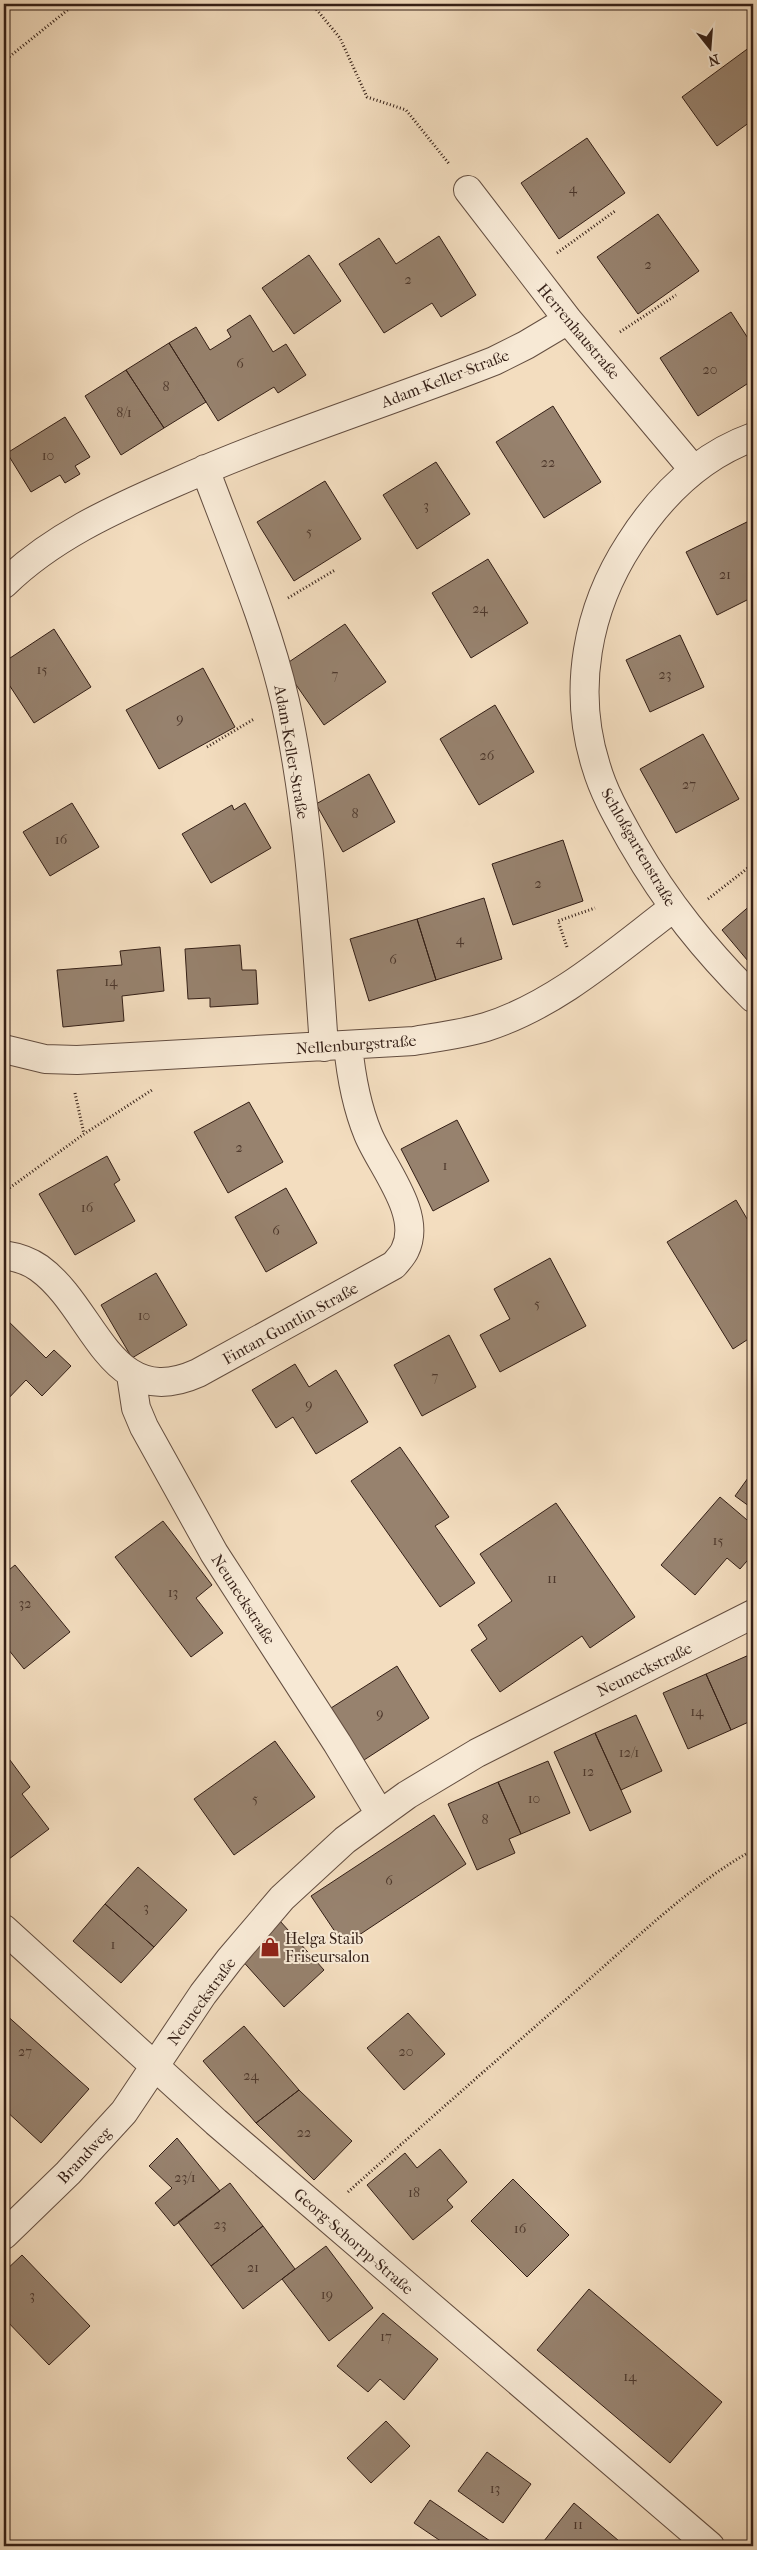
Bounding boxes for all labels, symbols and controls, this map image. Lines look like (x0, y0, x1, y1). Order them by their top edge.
north arrow (684, 22, 734, 72)
text: N (706, 50, 721, 70)
house number: 4 (569, 180, 578, 197)
house number: 2 (644, 256, 652, 273)
house number: 2 (404, 271, 412, 288)
street label: Herrenhaustraße (533, 280, 624, 383)
street label: Adam-Keller-Straße (378, 345, 512, 412)
house number: 6 (236, 355, 244, 372)
house number: 20 (703, 361, 717, 378)
house number: 8 (162, 378, 170, 395)
house number: 8/1 (116, 404, 132, 421)
house number: 10 (42, 447, 54, 464)
house number: 22 (541, 454, 555, 471)
house number: 3 (423, 497, 429, 514)
house number: 5 (306, 523, 312, 540)
house number: 21 (719, 566, 731, 583)
house number: 24 (472, 600, 488, 617)
house number: 15 (37, 661, 48, 678)
house number: 7 (332, 666, 339, 683)
house number: 23 (659, 666, 671, 683)
street label: Adam-Keller-Straße (270, 683, 313, 821)
house number: 9 (176, 710, 184, 727)
house number: 26 (480, 747, 495, 764)
house number: 27 (682, 776, 696, 793)
street label: Schloßgartenstraße (597, 785, 680, 910)
house number: 8 (351, 805, 359, 822)
house number: 16 (55, 831, 68, 848)
house number: 2 (534, 875, 542, 892)
house number: 4 (456, 931, 465, 948)
house number: 6 (389, 951, 397, 968)
house number: 14 (104, 973, 118, 990)
street label: Nellenburgstraße (295, 1031, 417, 1058)
house number: 2 (235, 1139, 243, 1156)
house number: 1 (443, 1157, 448, 1174)
house number: 16 (81, 1199, 94, 1216)
house number: 6 (272, 1222, 280, 1239)
street label: Fintan-Guntlin-Straße (219, 1278, 361, 1369)
house number: 5 (534, 1295, 540, 1312)
house number: 10 (138, 1307, 150, 1324)
house number: 7 (432, 1368, 439, 1385)
house number: 9 (305, 1396, 313, 1413)
house number: 15 (713, 1532, 724, 1549)
street label: Neuneckstraße (207, 1551, 280, 1648)
house number: 11 (547, 1570, 557, 1587)
house number: 13 (168, 1584, 178, 1601)
house number: 32 (19, 1595, 31, 1612)
street label: Neuneckstraße (593, 1638, 695, 1701)
house number: 14 (690, 1703, 704, 1720)
house number: 9 (376, 1705, 384, 1722)
house number: 12/1 (619, 1744, 639, 1761)
house number: 12 (582, 1763, 594, 1780)
house number: 5 (252, 1790, 258, 1807)
house number: 10 (528, 1790, 540, 1807)
house number: 8 (481, 1811, 489, 1828)
house number: 6 (385, 1872, 393, 1889)
house number: 3 (143, 1899, 149, 1916)
place label: Helga Staib Friseursalon (285, 1929, 370, 1966)
house number: 1 (111, 1936, 116, 1953)
shop icon: Helga Staib Friseursalon (259, 1936, 281, 1958)
street label: Neuneckstraße (163, 1954, 240, 2049)
house number: 27 (18, 2043, 32, 2060)
house number: 20 (399, 2043, 413, 2060)
house number: 24 (243, 2067, 259, 2084)
street label: Brandweg (53, 2123, 116, 2188)
house number: 22 (297, 2124, 311, 2141)
house number: 23/1 (174, 2169, 196, 2186)
street label: Georg-Schorpp-Straße (290, 2184, 417, 2299)
house number: 18 (408, 2184, 420, 2201)
house number: 23 (214, 2216, 226, 2233)
house number: 16 (514, 2220, 527, 2237)
house number: 21 (247, 2259, 259, 2276)
house number: 19 (321, 2286, 333, 2303)
house number: 3 (29, 2287, 35, 2304)
house number: 17 (380, 2328, 392, 2345)
house number: 14 (623, 2368, 637, 2385)
house number: 13 (490, 2480, 500, 2497)
house number: 11 (573, 2516, 583, 2533)

